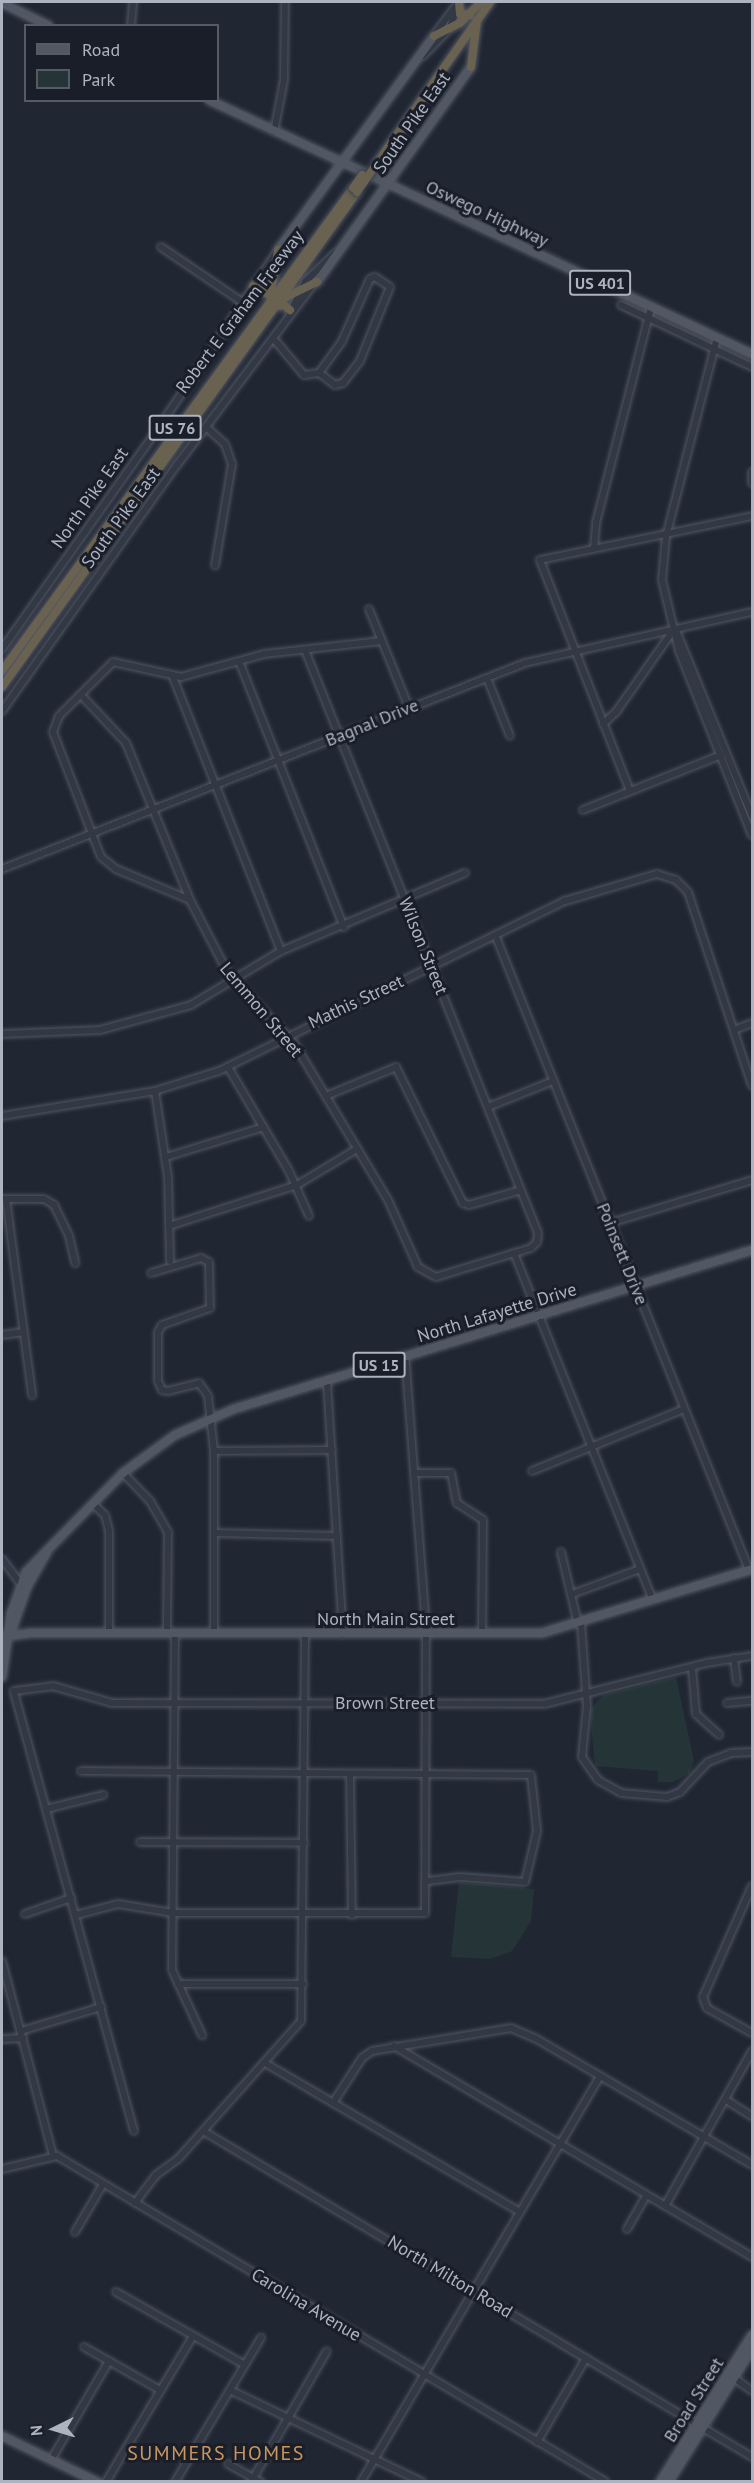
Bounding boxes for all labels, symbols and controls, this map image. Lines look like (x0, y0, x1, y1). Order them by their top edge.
legend (24, 24, 219, 102)
text: Road (82, 38, 120, 61)
text: Park (82, 68, 115, 91)
street label: South Pike East (369, 68, 455, 178)
street label: Oswego Highway (422, 176, 552, 252)
street label: Robert E Graham Freeway (172, 226, 308, 398)
road number: US 401 (568, 270, 632, 296)
road number: US 76 (148, 415, 202, 441)
street label: North Pike East (47, 443, 133, 553)
street label: South Pike East (77, 463, 165, 573)
street label: Bagnal Drive (322, 695, 422, 751)
street label: Wilson Street (394, 894, 452, 998)
street label: Lemmon Street (215, 958, 307, 1062)
street label: Mathis Street (305, 971, 407, 1033)
street label: Poinsett Drive (592, 1200, 652, 1308)
street label: North Lafayette Drive (415, 1279, 579, 1347)
road number: US 15 (352, 1352, 406, 1378)
street label: North Main Street (317, 1608, 455, 1630)
street label: Brown Street (335, 1692, 435, 1714)
street label: North Milton Road (384, 2231, 516, 2323)
street label: Carolina Avenue (247, 2264, 365, 2346)
street label: Broad Street (659, 2354, 729, 2446)
north arrow (24, 2399, 84, 2459)
text: N (26, 2424, 46, 2437)
district label: SUMMERS HOMES (127, 2441, 305, 2465)

